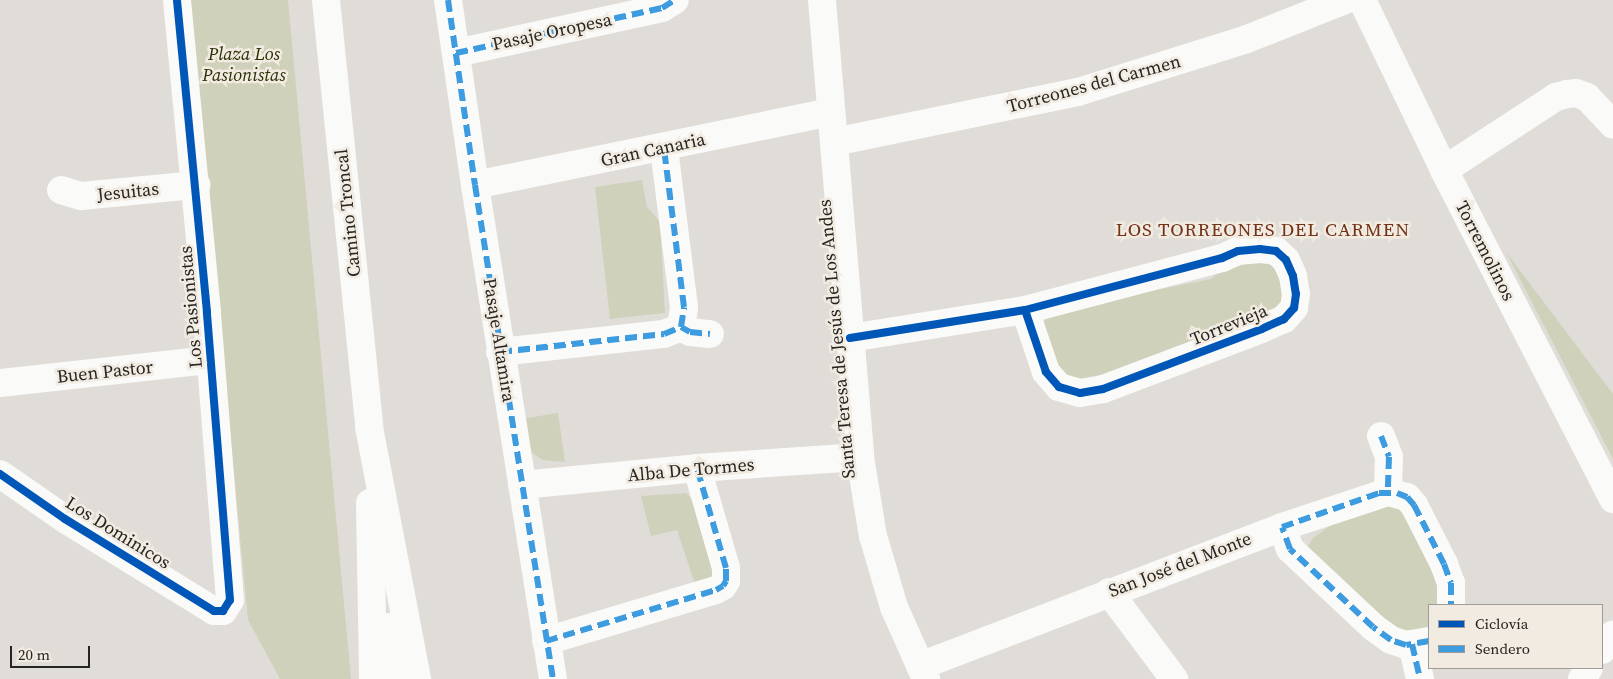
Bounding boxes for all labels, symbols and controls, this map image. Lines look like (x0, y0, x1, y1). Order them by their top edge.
street label: Pasaje Oropesa (490, 9, 614, 55)
park label: Plaza Los Pasionistas (202, 44, 286, 86)
street label: Torreones del Carmen (1005, 50, 1183, 118)
street label: Gran Canaria (599, 128, 707, 172)
street label: Camino Troncal (331, 148, 365, 278)
street label: Jesuitas (96, 178, 160, 206)
street label: Santa Teresa de Jesús de Los Andes (814, 198, 860, 480)
street label: Torremolinos (1451, 198, 1519, 304)
district label: LOS TORREONES DEL CARMEN (1113, 219, 1413, 241)
street label: Los Pasionistas (175, 245, 207, 369)
street label: Pasaje Altamira (479, 276, 519, 404)
street label: Torrevieja (1187, 300, 1271, 350)
street label: Buen Pastor (56, 356, 154, 388)
street label: Alba De Tormes (627, 454, 755, 486)
street label: Los Dominicos (62, 492, 174, 574)
street label: San José del Monte (1106, 528, 1254, 602)
legend (1428, 604, 1603, 669)
text: Ciclovía (1475, 613, 1528, 634)
scale bar (12, 636, 92, 668)
text: Sendero (1475, 638, 1530, 659)
text: 20 m (18, 644, 50, 665)

